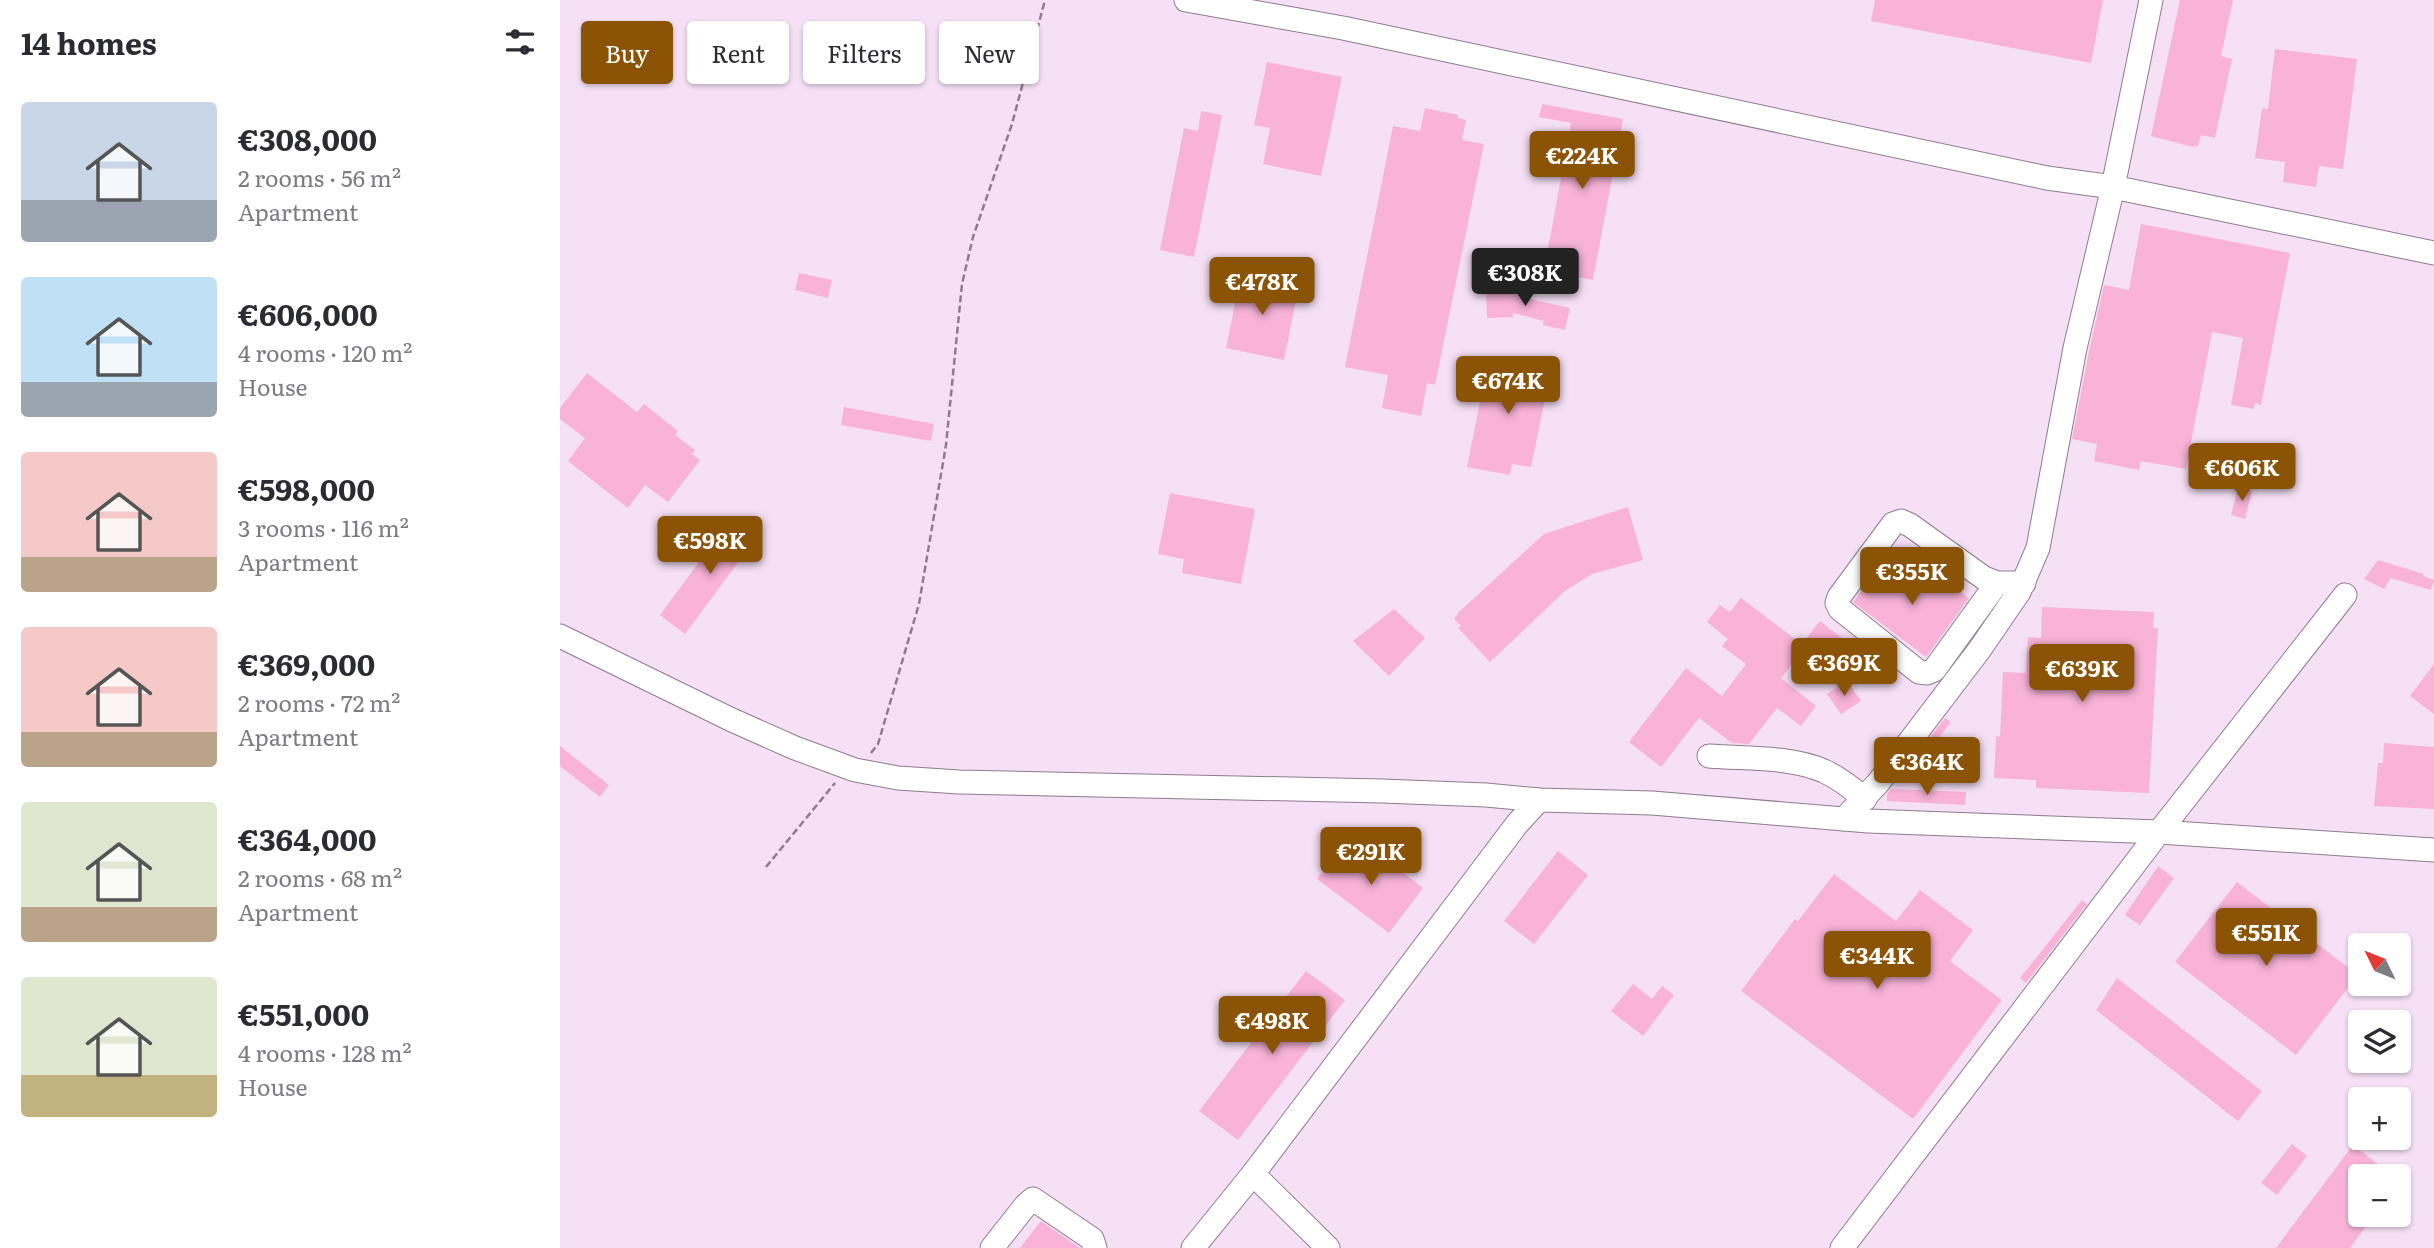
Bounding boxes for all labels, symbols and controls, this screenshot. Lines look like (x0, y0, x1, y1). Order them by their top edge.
text: 14 homes (21, 20, 157, 64)
chip: Buy (581, 21, 673, 84)
chip: Rent (687, 21, 789, 84)
chip: Filters (803, 21, 925, 84)
chip: New (939, 21, 1039, 84)
icon: filters (501, 23, 539, 61)
text: €308,000 (238, 116, 377, 160)
icon: home (77, 130, 161, 214)
pin: €224K (1533, 132, 1631, 191)
text: €224K (1546, 137, 1618, 171)
text: 2 rooms · 56 m² (238, 160, 401, 194)
text: Apartment (238, 194, 358, 228)
pin: €308K (1476, 248, 1574, 308)
text: €308K (1488, 254, 1562, 288)
pin: €478K (1213, 258, 1311, 317)
text: €478K (1225, 263, 1299, 297)
text: €606,000 (238, 291, 378, 335)
icon: home (77, 305, 161, 389)
text: 4 rooms · 120 m² (238, 335, 412, 369)
pin: €674K (1459, 356, 1557, 416)
text: €674K (1472, 362, 1544, 396)
text: House (238, 369, 307, 403)
pin: €606K (2193, 444, 2291, 503)
text: €606K (2204, 449, 2280, 483)
text: €598,000 (238, 466, 375, 510)
icon: home (77, 480, 161, 564)
text: 3 rooms · 116 m² (238, 510, 409, 544)
pin: €598K (661, 516, 759, 576)
text: €598K (673, 522, 747, 556)
text: Apartment (238, 544, 358, 578)
pin: €355K (1863, 548, 1961, 607)
text: €355K (1876, 553, 1948, 587)
pin: €369K (1795, 638, 1893, 698)
text: €369,000 (238, 641, 375, 685)
text: €369K (1807, 644, 1881, 678)
pin: €639K (2033, 644, 2131, 704)
text: €639K (2045, 650, 2119, 684)
icon: home (77, 655, 161, 739)
text: 2 rooms · 72 m² (238, 685, 400, 719)
text: Apartment (238, 719, 358, 753)
pin: €364K (1878, 738, 1976, 797)
text: €364K (1890, 743, 1964, 777)
text: €364,000 (238, 816, 376, 860)
pin: €291K (1322, 828, 1420, 887)
icon: home (77, 830, 161, 914)
text: €291K (1336, 833, 1406, 867)
text: 2 rooms · 68 m² (238, 860, 402, 894)
text: Apartment (238, 894, 358, 928)
pin: €551K (2217, 908, 2315, 968)
text: €551K (2232, 914, 2300, 948)
pin: €344K (1828, 932, 1926, 991)
north arrow (2348, 933, 2412, 996)
map controls (2348, 933, 2411, 1227)
text: €344K (1840, 937, 1914, 971)
text: €551,000 (238, 991, 369, 1035)
pin: €498K (1223, 996, 1321, 1056)
text: €498K (1235, 1002, 1309, 1036)
icon: home (77, 1005, 161, 1089)
button: layers (2348, 1010, 2411, 1073)
text: 4 rooms · 128 m² (238, 1035, 412, 1069)
text: House (238, 1069, 307, 1103)
button: + (2348, 1087, 2411, 1150)
button: − (2348, 1164, 2411, 1227)

